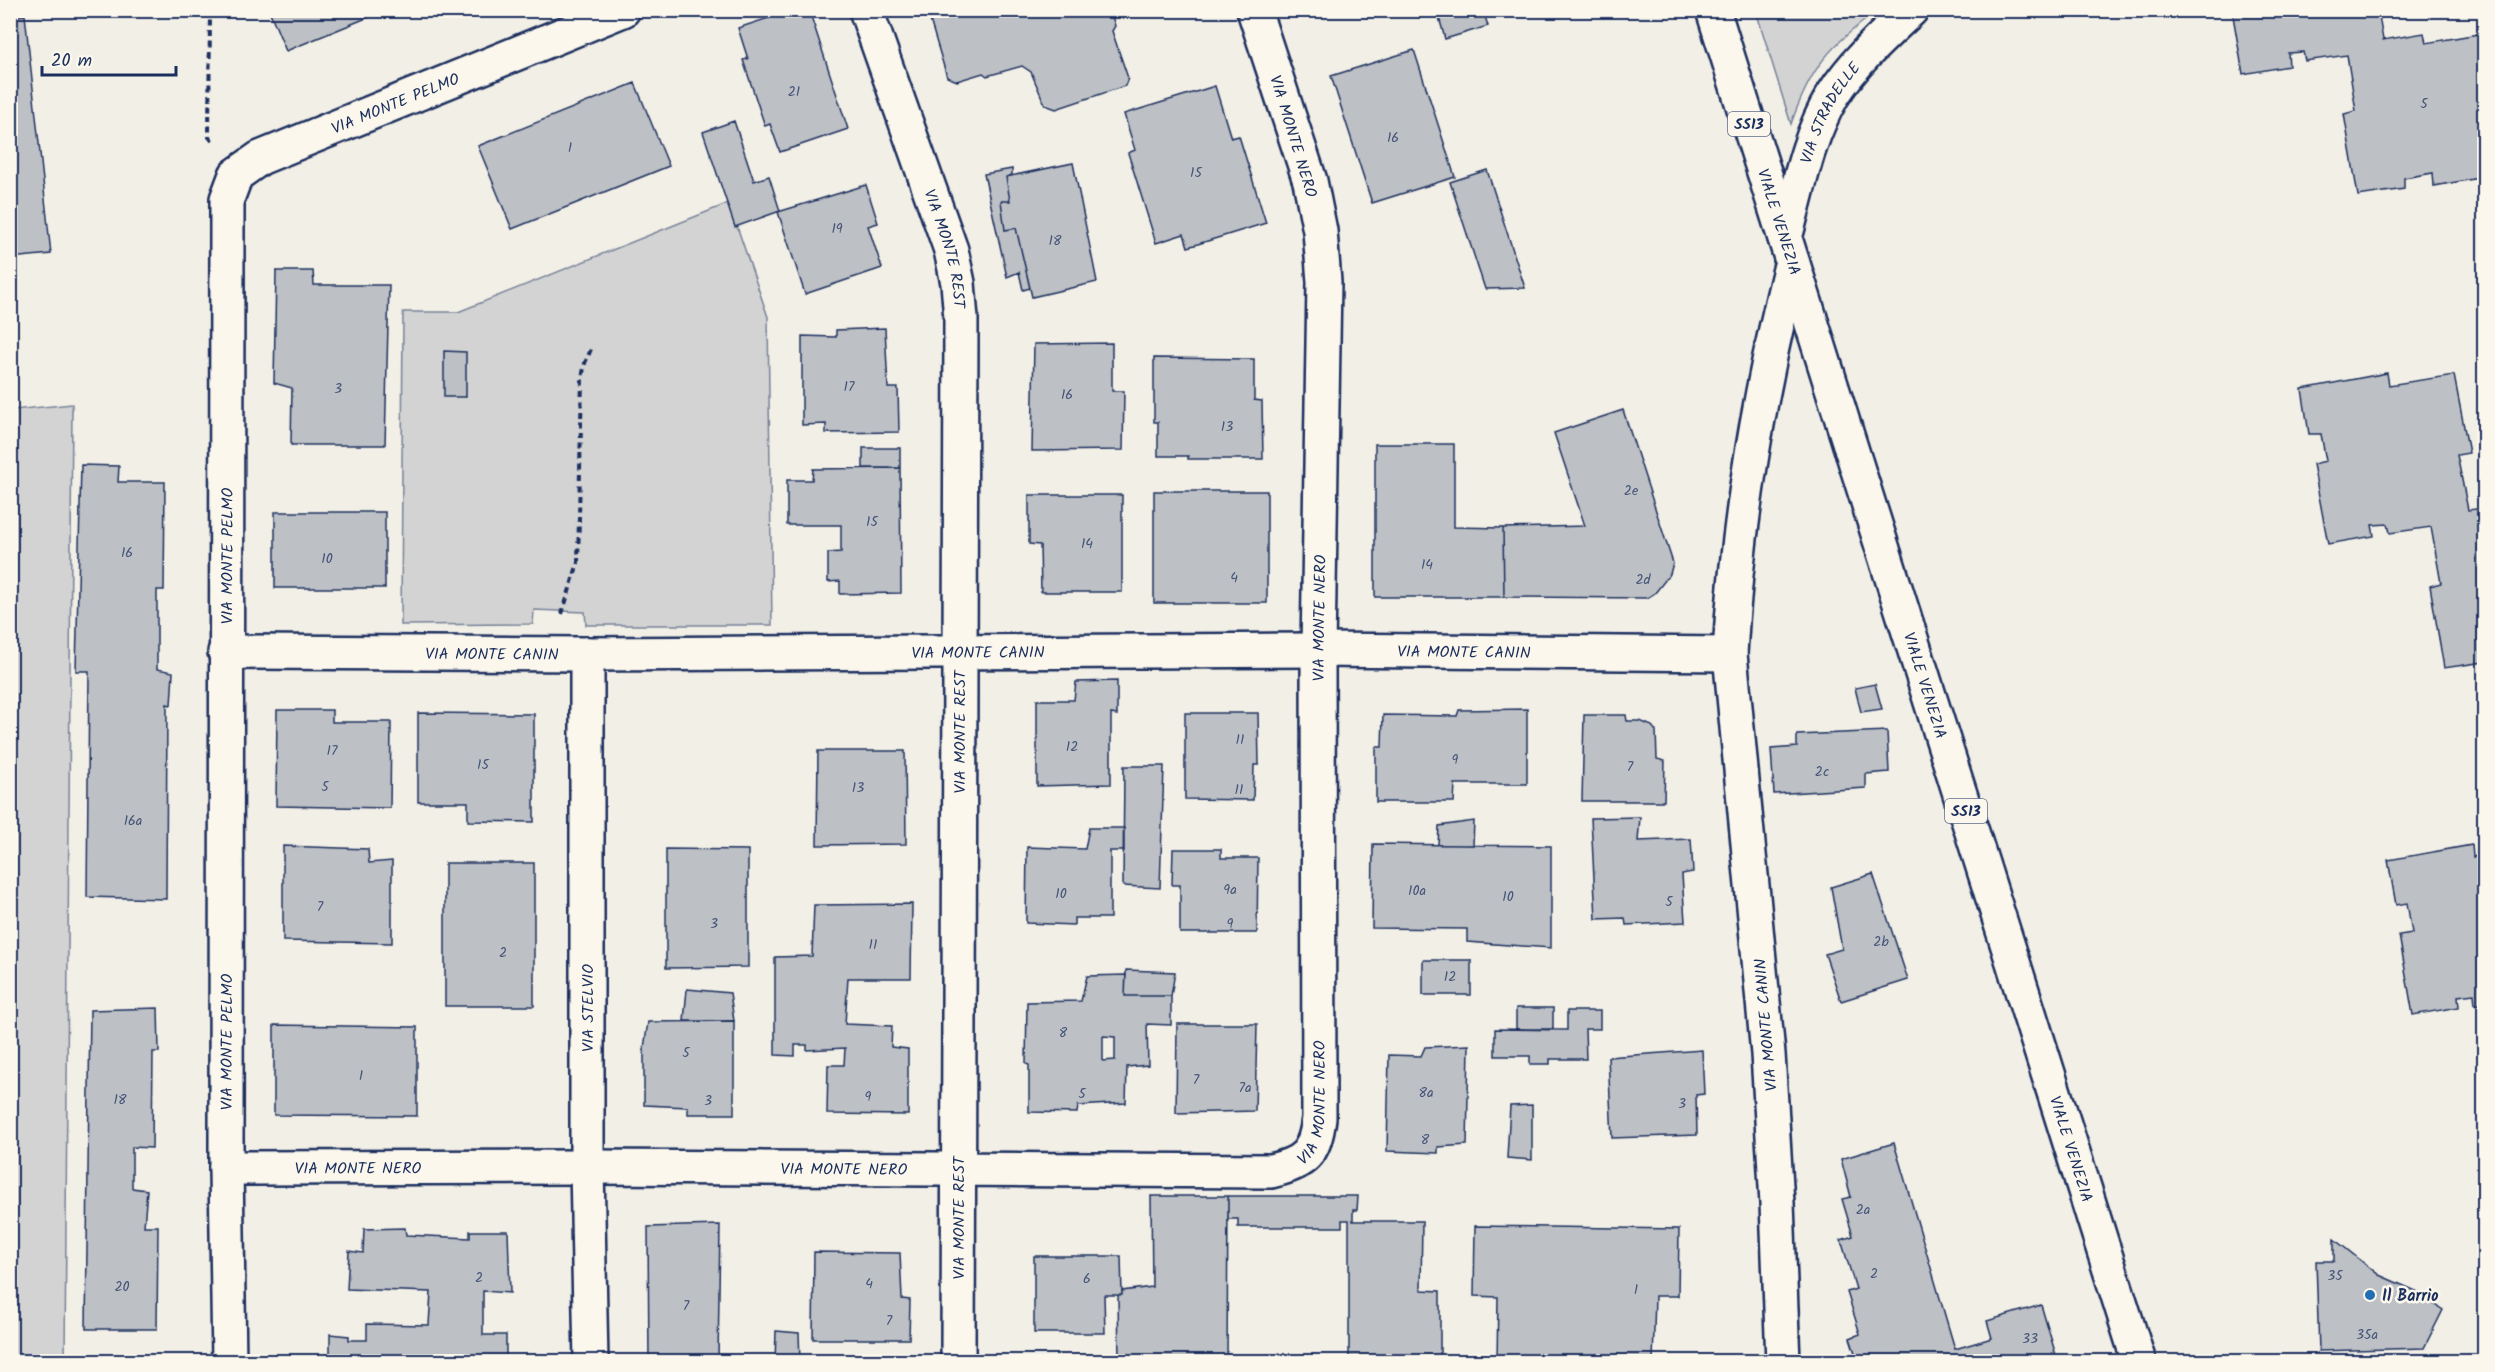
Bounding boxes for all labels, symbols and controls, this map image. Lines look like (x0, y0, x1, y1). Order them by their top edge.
scale bar (42, 39, 176, 77)
text: 20 m (51, 47, 92, 76)
street label: VIA STRADELLE (1794, 56, 1867, 167)
street label: VIA MONTE PELMO (328, 67, 464, 142)
street label: VIA MONTE NERO (1262, 72, 1323, 201)
house number: 21 (788, 81, 800, 103)
house number: 5 (2420, 93, 2429, 115)
road number: SS13 (1728, 112, 1770, 136)
house number: 16 (1387, 127, 1399, 149)
house number: 1 (568, 137, 572, 159)
house number: 15 (1190, 162, 1203, 184)
street label: VIALE VENEZIA (1750, 166, 1807, 279)
street label: VIA MONTE REST (916, 186, 971, 311)
house number: 19 (831, 218, 843, 240)
house number: 18 (1049, 230, 1062, 252)
house number: 17 (844, 376, 855, 398)
house number: 3 (334, 378, 342, 400)
house number: 16 (1061, 384, 1073, 406)
house number: 13 (1221, 416, 1233, 438)
house number: 2e (1624, 480, 1639, 502)
street label: VIA MONTE PELMO (216, 488, 241, 624)
house number: 15 (866, 511, 879, 533)
house number: 14 (1081, 533, 1093, 555)
house number: 16 (121, 542, 133, 564)
house number: 10 (321, 548, 333, 570)
street label: VIA MONTE NERO (1307, 554, 1334, 681)
house number: 14 (1421, 554, 1433, 576)
house number: 4 (1230, 567, 1238, 589)
house number: 2d (1635, 569, 1652, 591)
street label: VIALE VENEZIA (1896, 629, 1953, 742)
street label: VIA MONTE CANIN (911, 640, 1045, 666)
street label: VIA MONTE CANIN (1397, 640, 1531, 666)
street label: VIA MONTE CANIN (425, 642, 559, 668)
street label: VIA MONTE REST (948, 669, 973, 793)
house number: 11 (1236, 729, 1244, 751)
house number: 12 (1066, 736, 1078, 758)
house number: 17 (327, 740, 338, 762)
house number: 9 (1452, 749, 1459, 771)
house number: 15 (477, 754, 490, 776)
house number: 7 (1627, 756, 1634, 778)
house number: 2c (1815, 761, 1829, 783)
house number: 5 (321, 776, 330, 798)
house number: 13 (852, 777, 864, 799)
house number: 11 (1235, 779, 1243, 801)
road number: SS13 (1945, 799, 1987, 823)
house number: 16a (124, 810, 142, 832)
house number: 9a (1223, 879, 1237, 901)
house number: 10a (1408, 880, 1426, 902)
house number: 10 (1055, 883, 1067, 905)
house number: 10 (1502, 886, 1514, 908)
house number: 5 (1665, 891, 1674, 913)
house number: 7 (317, 896, 324, 918)
house number: 3 (710, 913, 718, 935)
house number: 9 (1227, 913, 1234, 935)
house number: 2b (1873, 931, 1889, 953)
house number: 11 (869, 934, 877, 956)
house number: 2 (499, 942, 507, 964)
street label: VIA MONTE CANIN (1748, 957, 1785, 1092)
street label: VIA STELVIO (576, 964, 601, 1052)
house number: 12 (1444, 966, 1456, 988)
street label: VIA MONTE PELMO (215, 974, 240, 1110)
house number: 8 (1059, 1022, 1068, 1044)
street label: VIA MONTE NERO (1292, 1040, 1333, 1172)
house number: 5 (682, 1042, 691, 1064)
house number: 1 (359, 1065, 363, 1087)
house number: 7 (1193, 1069, 1200, 1091)
house number: 7a (1238, 1077, 1252, 1099)
house number: 8a (1419, 1082, 1434, 1104)
house number: 5 (1078, 1083, 1087, 1105)
house number: 9 (865, 1086, 872, 1108)
house number: 18 (114, 1089, 127, 1111)
house number: 3 (704, 1090, 712, 1112)
house number: 3 (1678, 1093, 1686, 1115)
street label: VIALE VENEZIA (2042, 1093, 2099, 1206)
house number: 8 (1421, 1129, 1430, 1151)
street label: VIA MONTE REST (947, 1155, 972, 1279)
street label: VIA MONTE NERO (295, 1156, 422, 1182)
street label: VIA MONTE NERO (781, 1157, 908, 1183)
house number: 2a (1856, 1199, 1870, 1221)
house number: 2 (1870, 1263, 1878, 1285)
house number: 35 (2327, 1265, 2344, 1287)
house number: 2 (475, 1267, 483, 1289)
house number: 6 (1083, 1268, 1091, 1290)
house number: 4 (865, 1273, 873, 1295)
house number: 20 (114, 1276, 130, 1298)
house number: 1 (1634, 1279, 1638, 1301)
place label: Il Barrio (2382, 1284, 2439, 1309)
marker: Il Barrio (2363, 1288, 2377, 1302)
house number: 7 (683, 1295, 690, 1317)
house number: 7 (886, 1310, 893, 1332)
house number: 35a (2356, 1324, 2378, 1346)
house number: 33 (2022, 1328, 2038, 1350)

